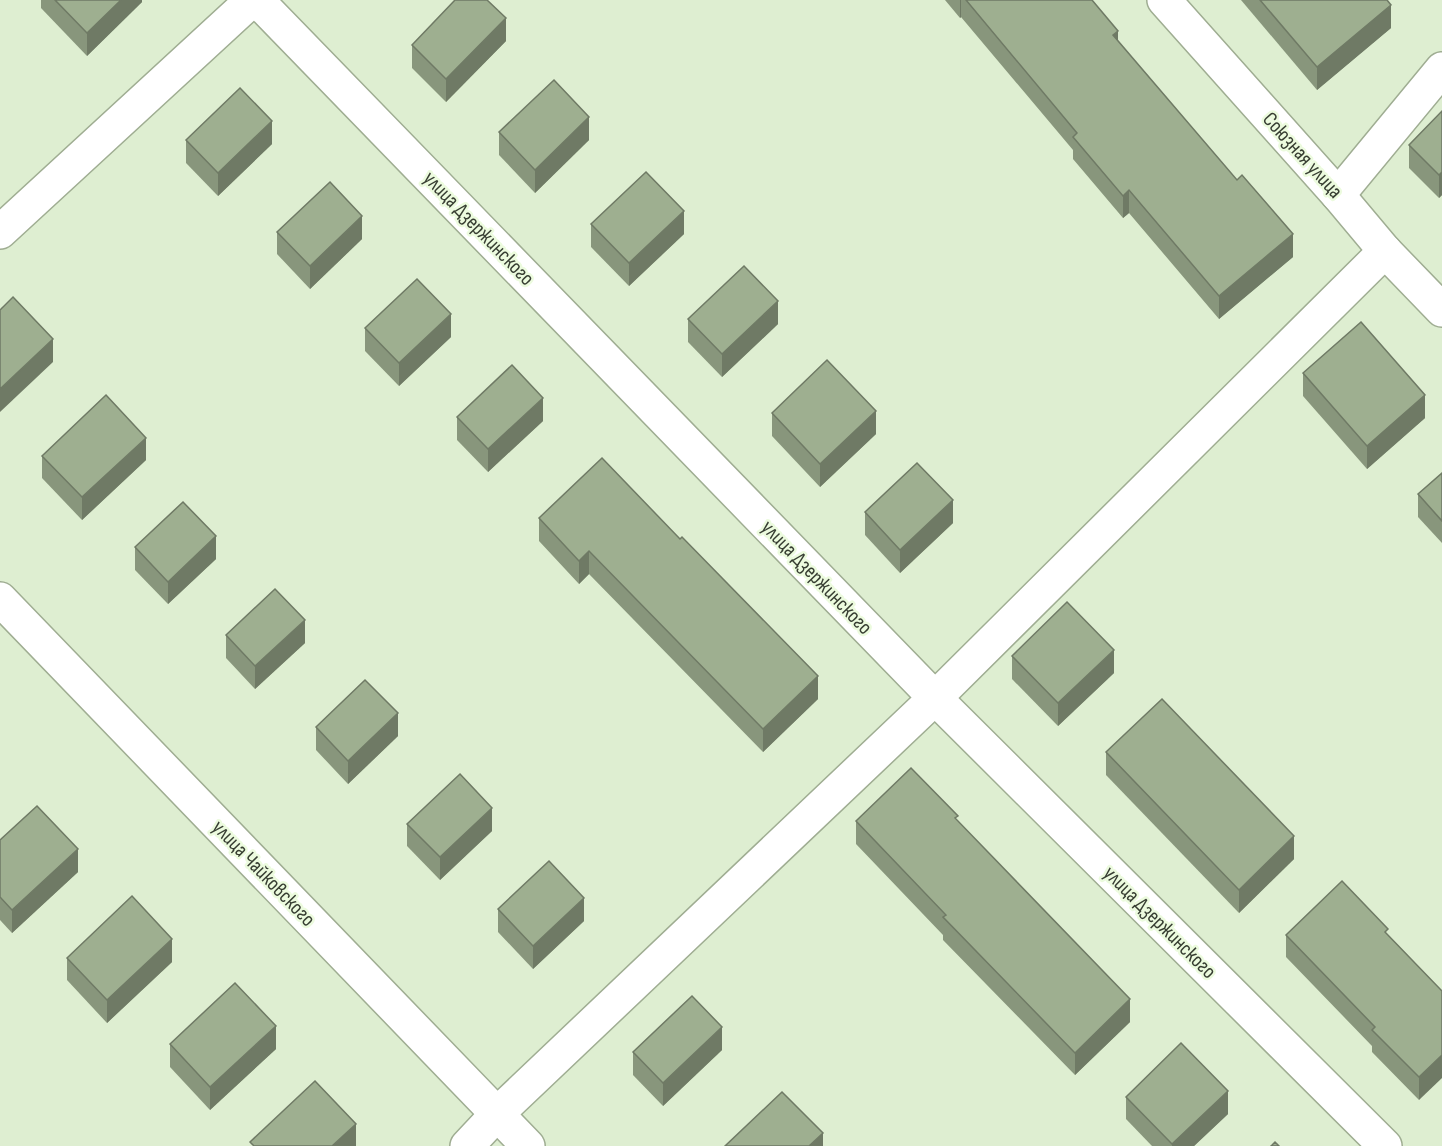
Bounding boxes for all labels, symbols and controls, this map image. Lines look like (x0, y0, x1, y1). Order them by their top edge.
street label: Союзная улица (1257, 107, 1348, 204)
street label: улица Дзержинского (418, 166, 539, 291)
street label: улица Дзержинского (756, 515, 877, 640)
street label: улица Чайковского (207, 815, 321, 932)
street label: улица Дзержинского (1098, 861, 1221, 984)

